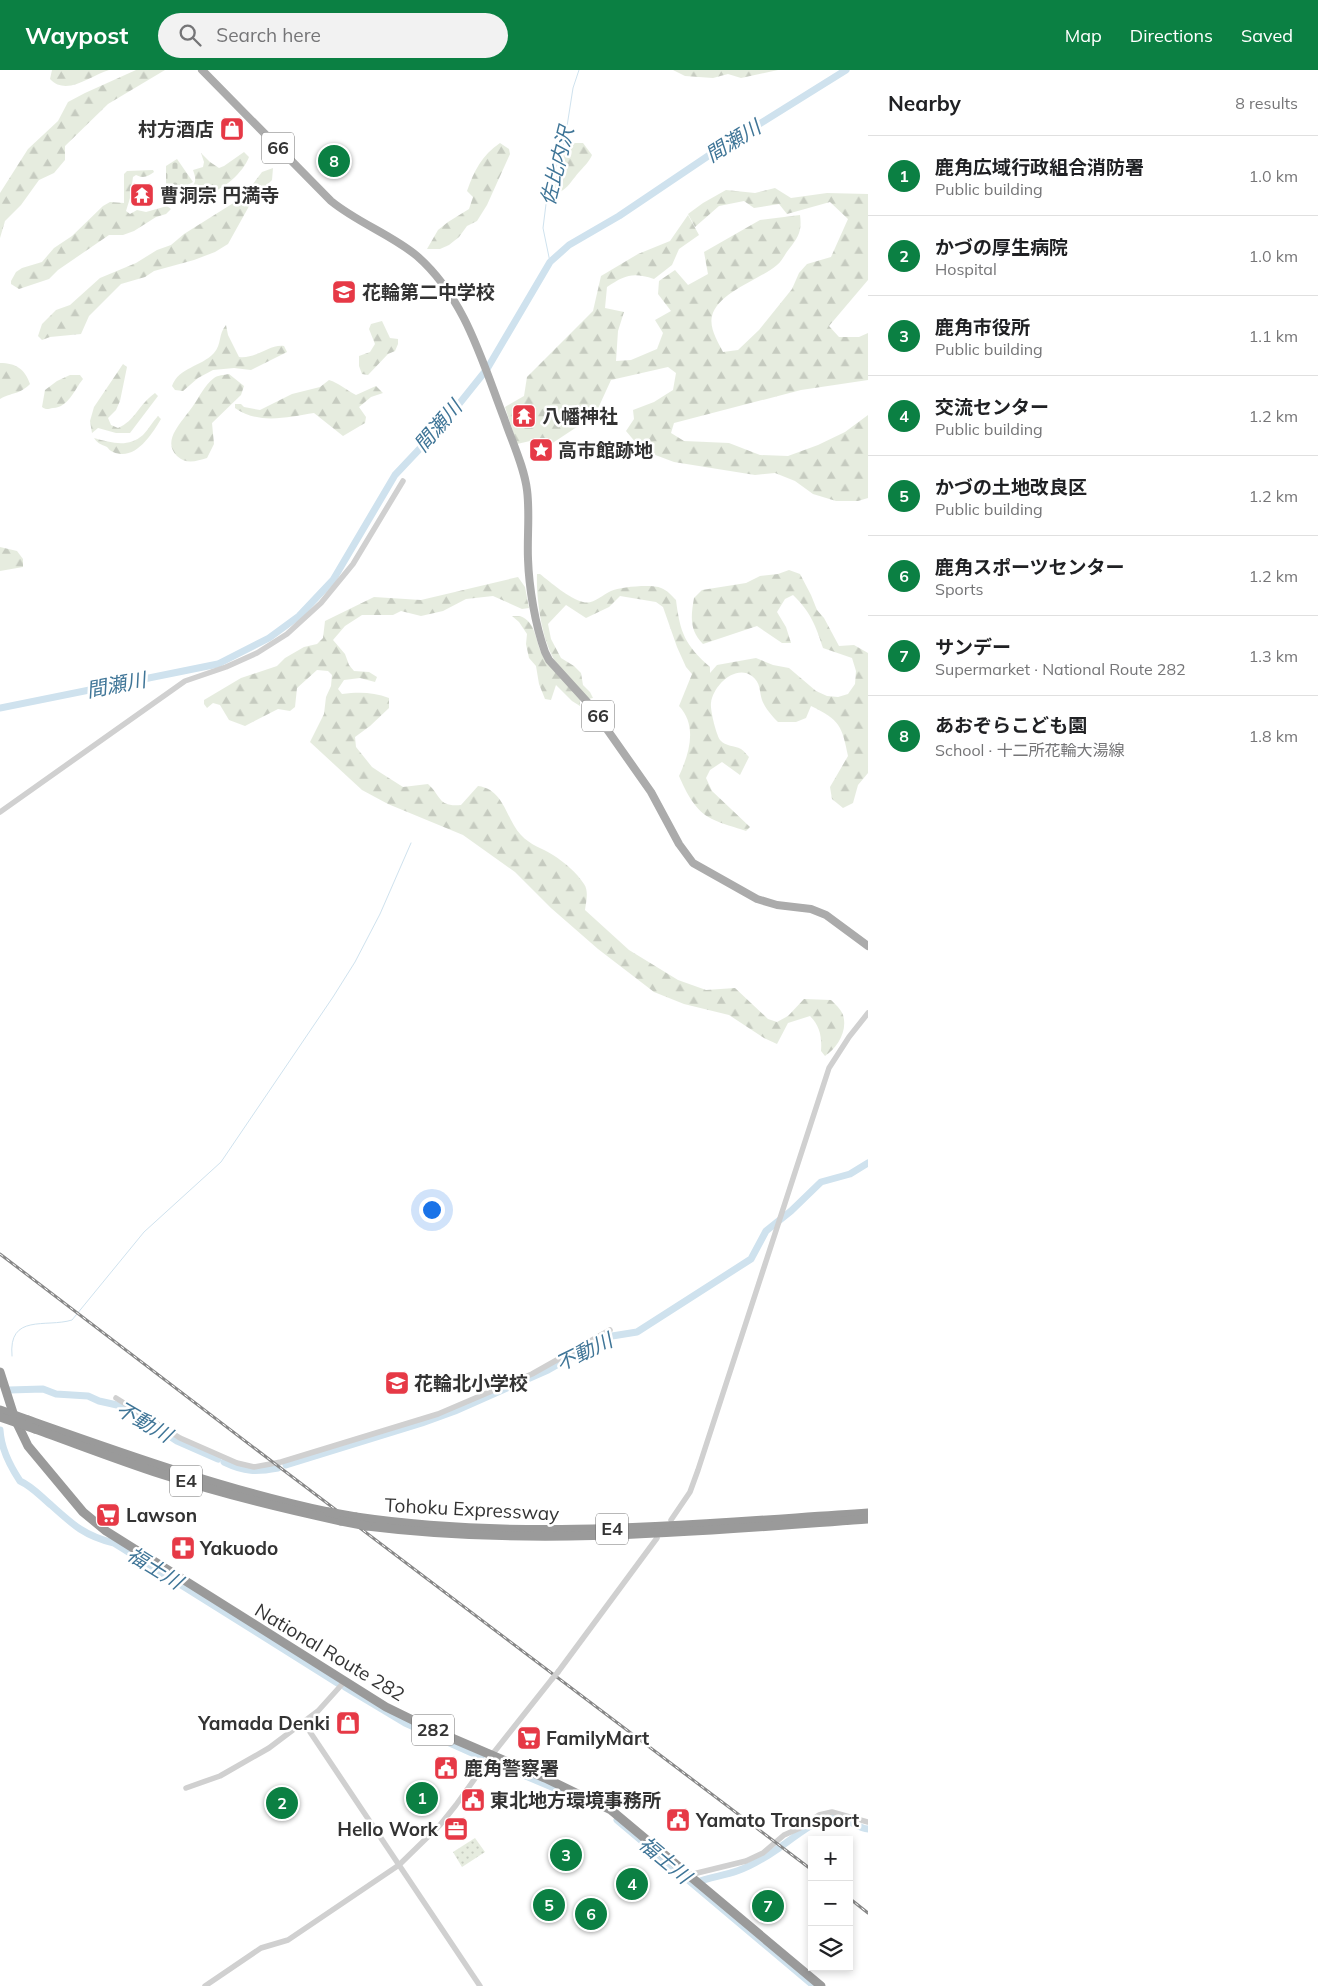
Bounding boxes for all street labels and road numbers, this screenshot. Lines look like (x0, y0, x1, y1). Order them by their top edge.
road number: 66 (262, 132, 294, 164)
road number: 66 (582, 700, 614, 731)
road number: E4 (170, 1465, 202, 1496)
street label: Tohoku Expressway (384, 1492, 560, 1526)
road number: E4 (596, 1514, 628, 1545)
street label: National Route 282 (251, 1598, 409, 1706)
road number: 282 (412, 1714, 454, 1746)

